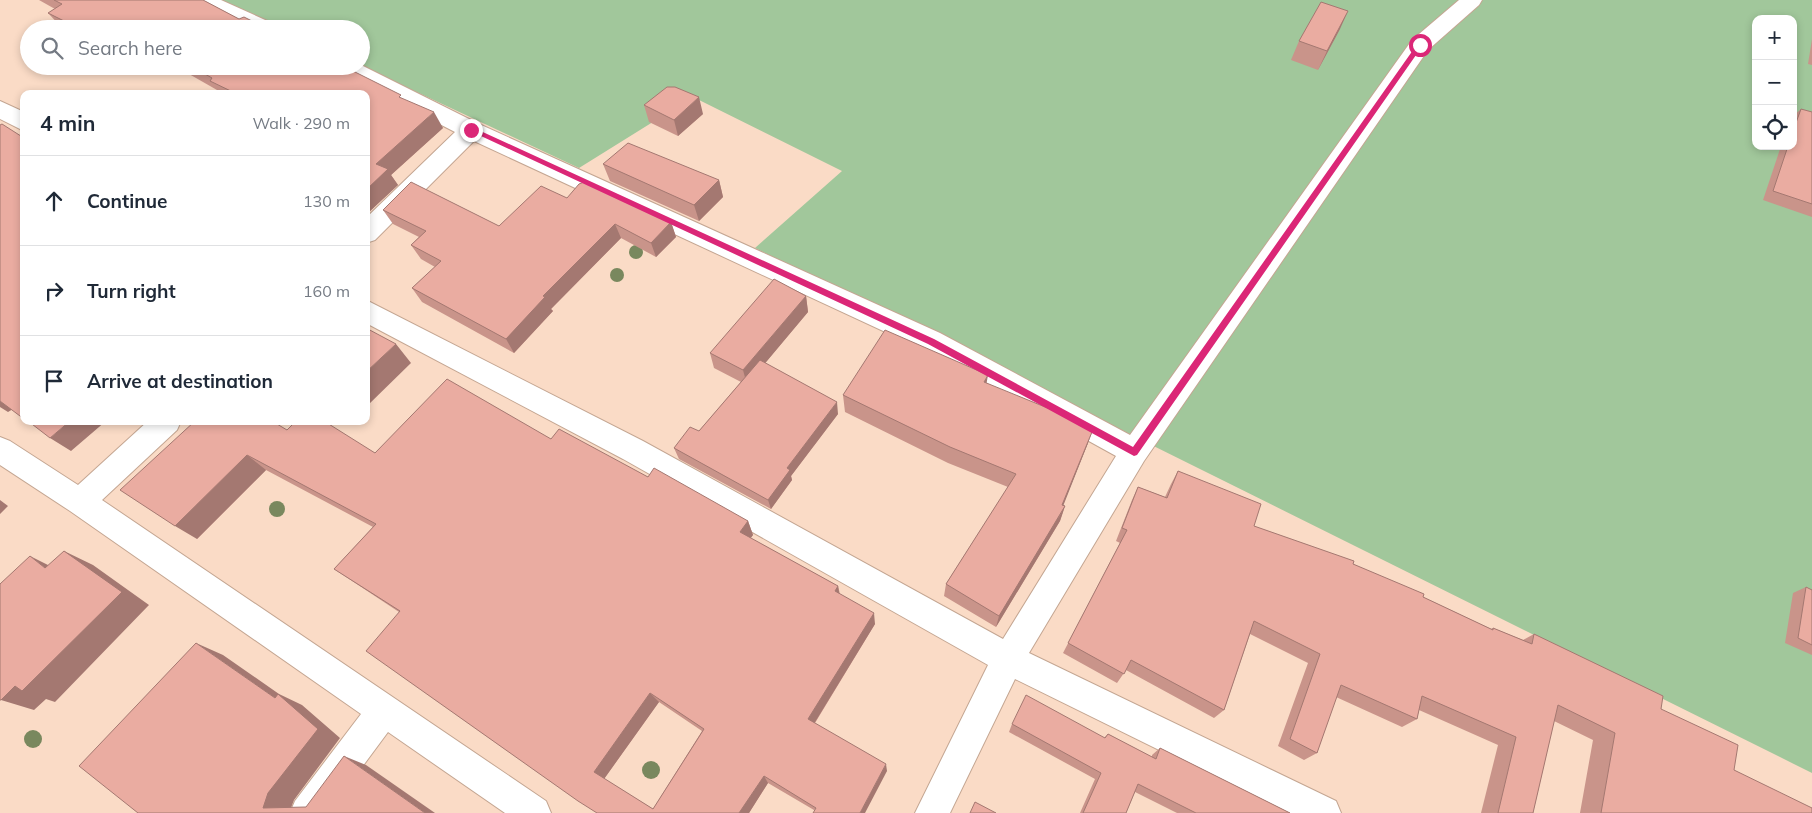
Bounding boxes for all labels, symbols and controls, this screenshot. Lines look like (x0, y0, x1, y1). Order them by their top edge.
map controls (1752, 15, 1797, 150)
button: + (1752, 15, 1797, 60)
search box (20, 20, 370, 75)
icon: search (38, 34, 66, 62)
route start (1409, 34, 1432, 57)
text: Search here (78, 36, 182, 60)
button: − (1752, 60, 1797, 105)
button: locate (1752, 105, 1797, 150)
text: 4 min (40, 110, 95, 136)
text: Walk · 290 m (252, 113, 350, 133)
route end (460, 119, 483, 142)
icon: ahead (40, 187, 68, 215)
text: Continue (87, 189, 167, 213)
text: 130 m (303, 191, 350, 211)
icon: right (40, 277, 68, 305)
text: Turn right (87, 279, 176, 303)
text: 160 m (303, 281, 350, 301)
icon: arrive (40, 367, 68, 395)
text: Arrive at destination (87, 369, 273, 393)

